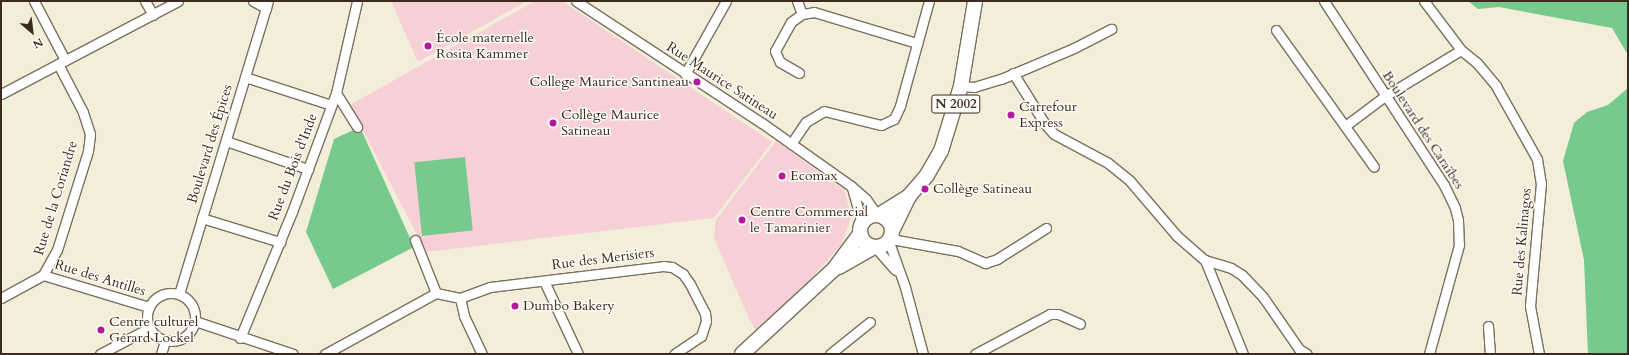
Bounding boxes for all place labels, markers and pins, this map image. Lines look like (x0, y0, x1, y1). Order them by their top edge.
place label: École maternelle Rosita Kammer (436, 30, 534, 62)
marker: École maternelle Rosita Kammer (423, 41, 433, 51)
place label: College Maurice Santineau (529, 74, 689, 90)
marker: College Maurice Santineau (692, 77, 702, 87)
place label: Carrefour Express (1019, 99, 1077, 132)
place label: Collège Maurice Satineau (561, 107, 659, 140)
marker: Carrefour Express (1006, 110, 1016, 120)
marker: Collège Maurice Satineau (548, 118, 558, 128)
place label: Ecomax (790, 168, 837, 184)
marker: Ecomax (777, 171, 787, 181)
place label: Collège Satineau (933, 181, 1032, 197)
marker: Collège Satineau (920, 184, 930, 194)
place label: Centre Commercial le Tamarinier (750, 204, 868, 236)
marker: Centre Commercial le Tamarinier (737, 215, 747, 225)
place label: Dumbo Bakery (523, 298, 615, 314)
marker: Dumbo Bakery (510, 301, 520, 311)
place label: Centre culturel Gérard Lockel (109, 314, 198, 346)
marker: Centre culturel Gérard Lockel (96, 325, 106, 335)

